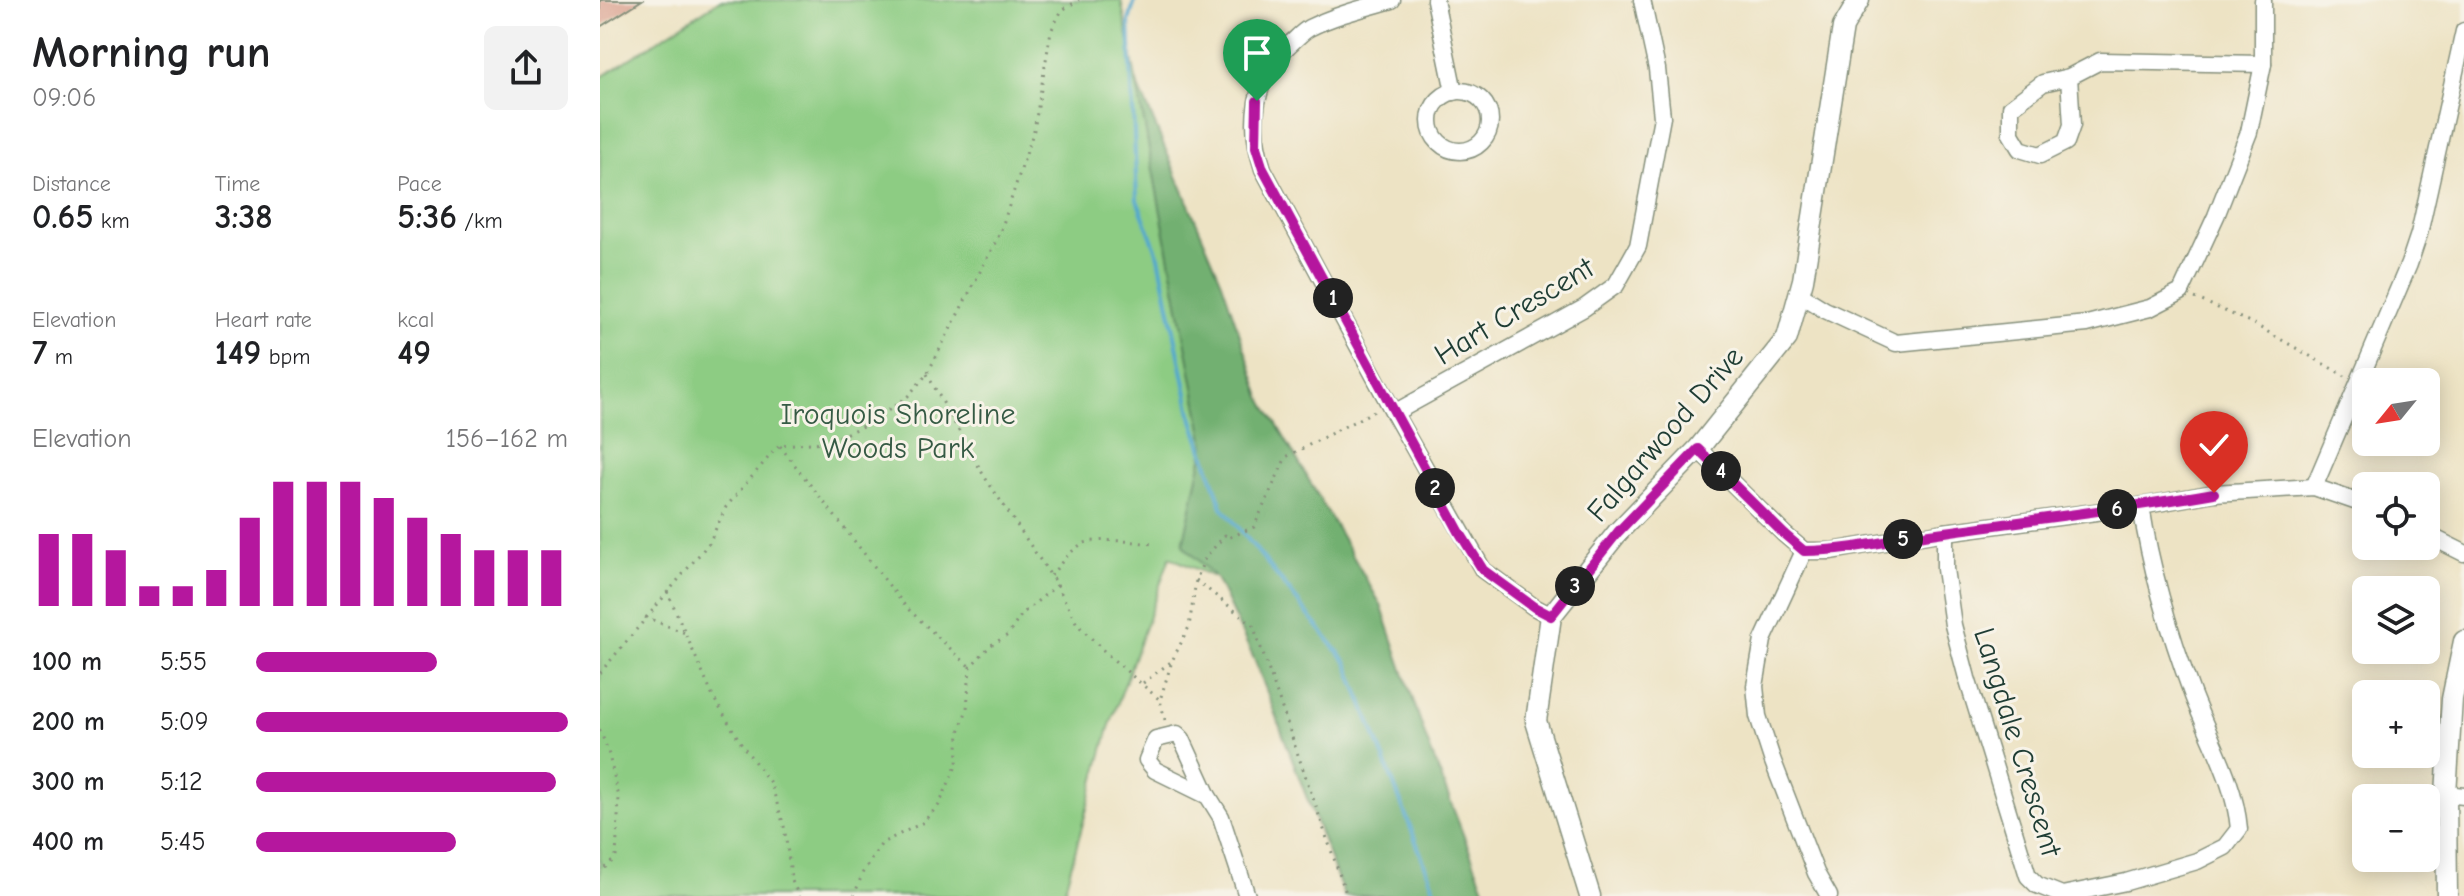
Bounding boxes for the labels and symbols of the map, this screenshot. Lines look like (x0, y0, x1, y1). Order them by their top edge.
pin (1223, 19, 1291, 101)
street label: Hart Crescent (1428, 249, 1601, 373)
pin: 1 (1313, 278, 1353, 318)
street label: Falgarwood Drive (1580, 340, 1751, 529)
north arrow (2352, 368, 2440, 456)
park label: Iroquois Shoreline Woods Park (781, 397, 1015, 466)
pin (2180, 411, 2248, 493)
pin: 4 (1701, 451, 1741, 491)
pin: 2 (1415, 468, 1455, 508)
pin: 6 (2097, 489, 2137, 529)
pin: 5 (1883, 519, 1923, 559)
pin: 3 (1555, 566, 1595, 606)
street label: Langdale Crescent (1966, 624, 2069, 862)

